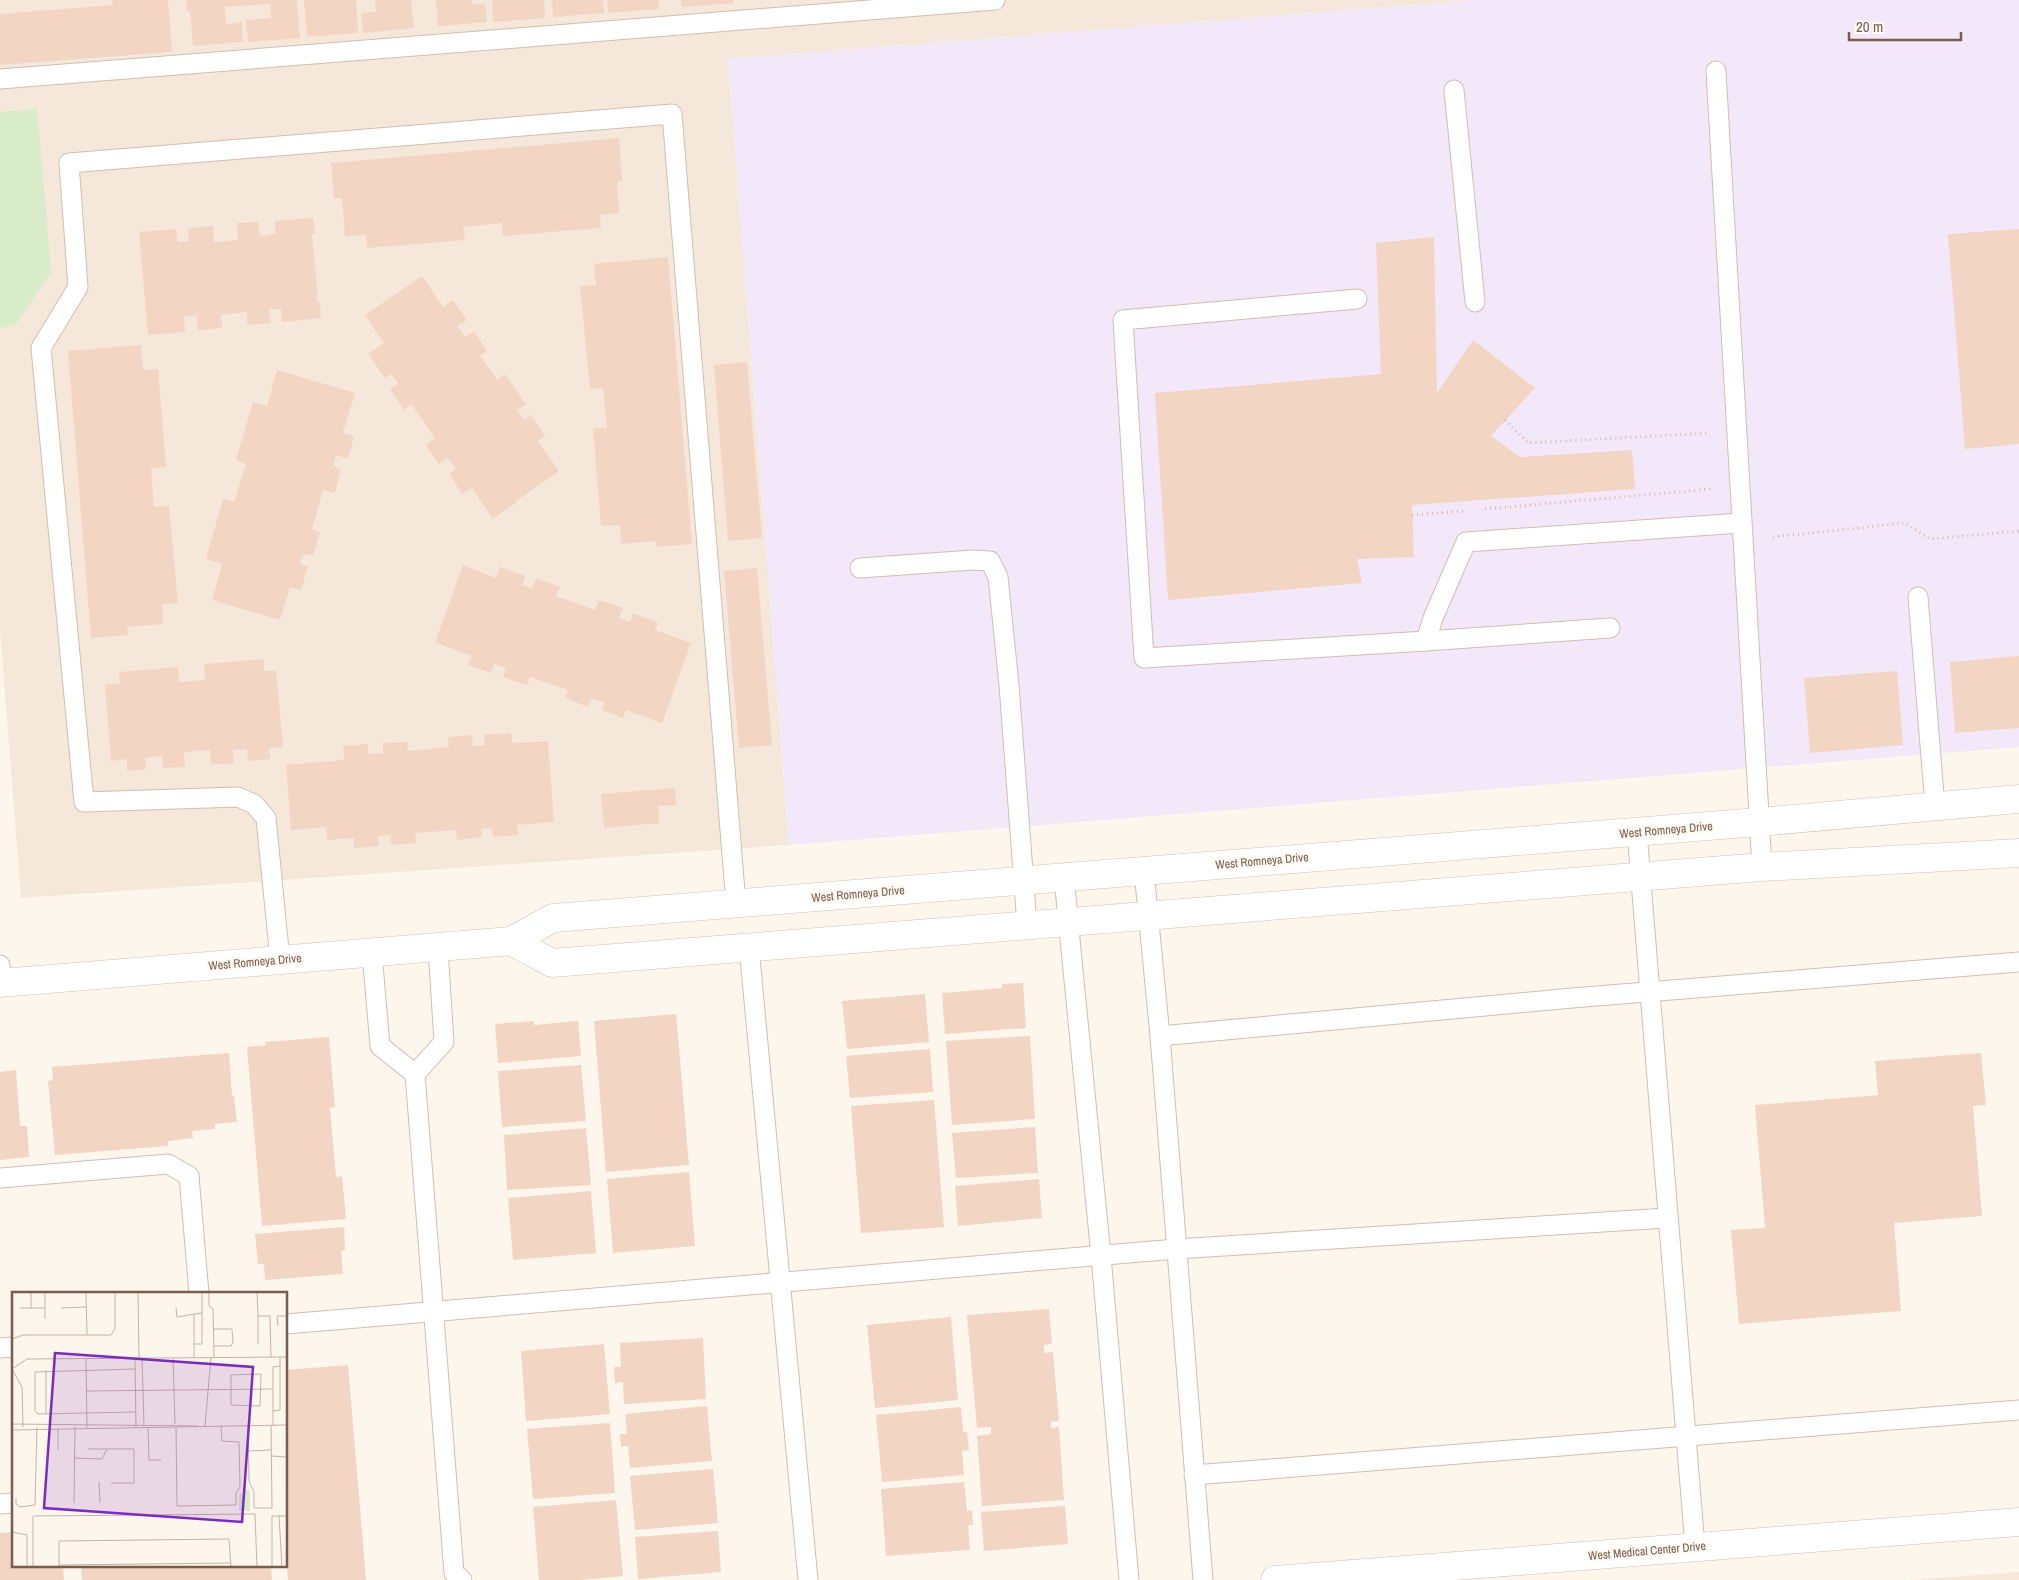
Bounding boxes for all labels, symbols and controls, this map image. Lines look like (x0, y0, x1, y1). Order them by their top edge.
scale bar (1849, 10, 1962, 42)
text: 20 m (1856, 16, 1883, 37)
street label: West Romneya Drive (1619, 818, 1713, 842)
street label: West Romneya Drive (1215, 849, 1309, 873)
street label: West Romneya Drive (811, 882, 905, 906)
street label: West Romneya Drive (208, 950, 302, 974)
inset map (12, 1292, 288, 1568)
street label: West Medical Center Drive (1588, 1538, 1706, 1564)

